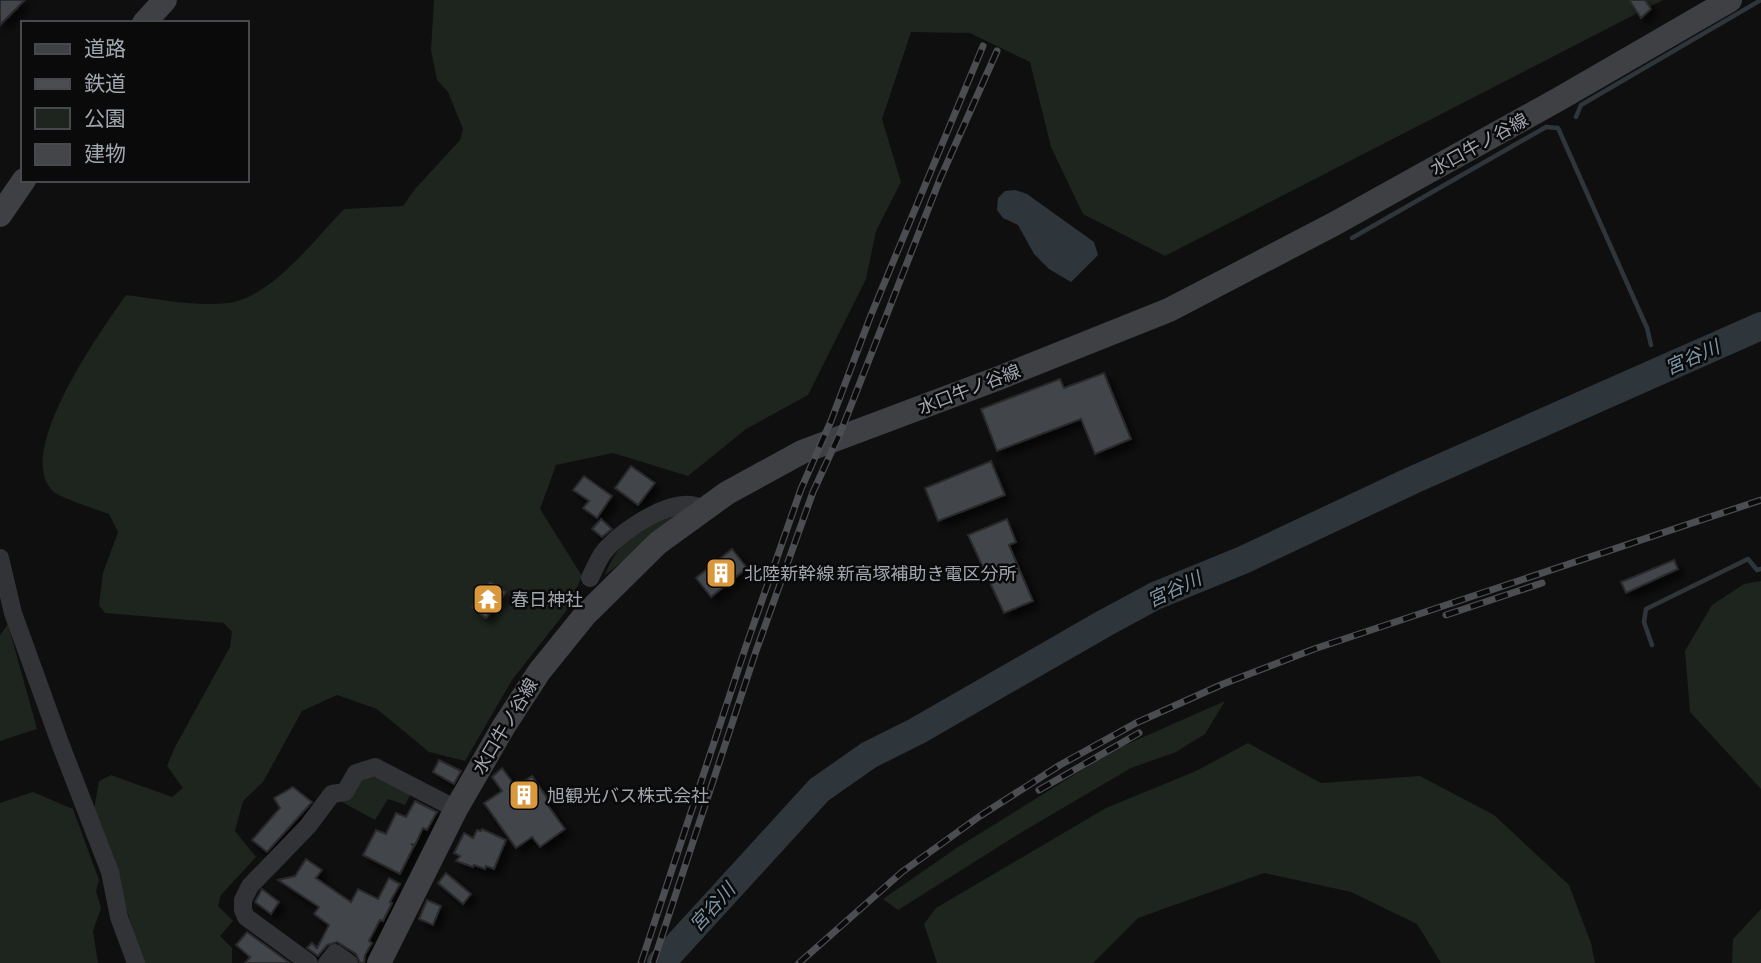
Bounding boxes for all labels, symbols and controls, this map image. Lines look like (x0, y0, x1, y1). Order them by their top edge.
legend (21, 21, 248, 182)
text: 道路 (84, 36, 126, 60)
text: 鉄道 (84, 71, 126, 95)
text: 公園 (84, 106, 126, 130)
street label: 水口牛ノ谷線 (1427, 109, 1531, 179)
text: 建物 (84, 141, 126, 165)
water label: 宮谷川 (1661, 335, 1724, 379)
street label: 水口牛ノ谷線 (915, 360, 1023, 418)
building icon: 北陸新幹線 新高塚補助き電区分所 (704, 556, 738, 590)
place label: 北陸新幹線 新高塚補助き電区分所 (744, 563, 1016, 584)
water label: 宮谷川 (1144, 566, 1206, 611)
temple icon: 春日神社 (471, 582, 505, 616)
place label: 春日神社 (511, 589, 583, 610)
street label: 水口牛ノ谷線 (468, 674, 542, 778)
building icon: 旭観光バス株式会社 (507, 778, 541, 812)
place label: 旭観光バス株式会社 (547, 785, 709, 806)
water label: 宮谷川 (685, 877, 741, 936)

